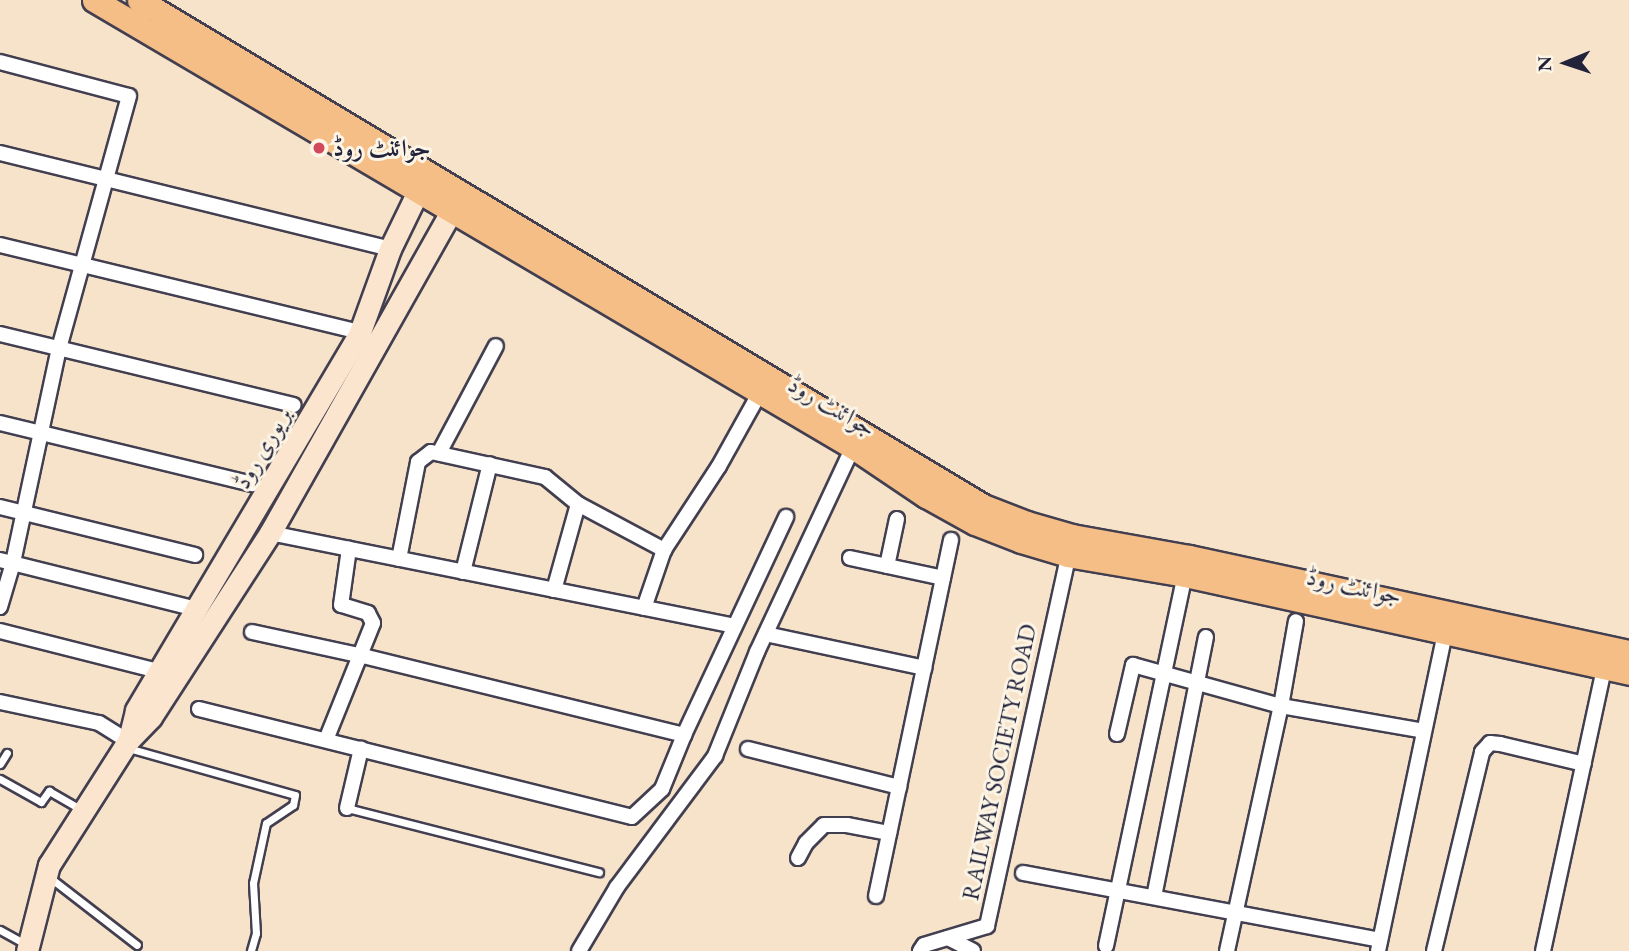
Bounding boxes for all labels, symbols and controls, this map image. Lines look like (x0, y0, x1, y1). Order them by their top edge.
north arrow (1531, 28, 1601, 98)
text: N (1532, 56, 1557, 72)
place label: جوائنٹ روڈ (333, 134, 431, 162)
marker: جوائنٹ روڈ (311, 140, 327, 156)
street label: جوائنٹ روڈ (783, 369, 881, 443)
street label: بریوری روڈ (227, 402, 297, 494)
street label: جوائنٹ روڈ (1304, 562, 1404, 610)
street label: RAILWAY SOCIETY ROAD (956, 621, 1042, 903)

